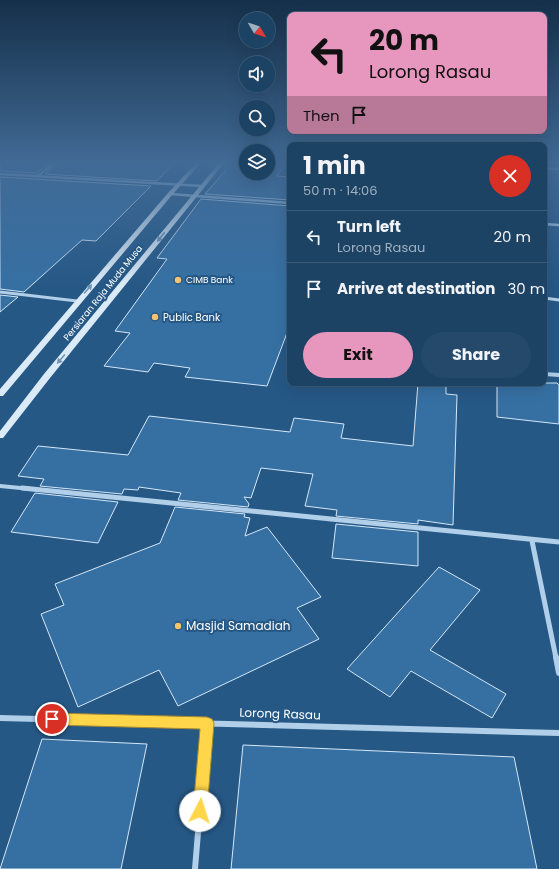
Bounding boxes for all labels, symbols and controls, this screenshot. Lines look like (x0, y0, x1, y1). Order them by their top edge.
north arrow (239, 12, 275, 48)
map controls (239, 12, 275, 180)
text: 20 m (369, 21, 439, 60)
icon: left (303, 28, 355, 80)
button: sound (239, 56, 275, 92)
text: Lorong Rasau (369, 59, 491, 84)
button: search (239, 100, 275, 136)
icon: arrive (348, 104, 370, 126)
text: Then (303, 105, 340, 126)
button: layers (239, 144, 275, 180)
text: 1 min (303, 149, 366, 182)
button: close (489, 155, 531, 197)
text: 50 m · 14:06 (303, 181, 377, 200)
text: Turn left (337, 216, 401, 237)
icon: left (303, 226, 325, 248)
text: 20 m (493, 226, 531, 247)
one-way arrow (157, 231, 165, 242)
text: Lorong Rasau (337, 238, 425, 257)
street label: Persiaran Raja Muda Musa (61, 243, 145, 343)
place label: CIMB Bank (186, 274, 233, 286)
marker: CIMB Bank (173, 275, 183, 285)
icon: arrive (303, 278, 325, 300)
text: Arrive at destination (337, 278, 495, 299)
text: 30 m (507, 278, 545, 299)
one-way arrow (84, 284, 93, 294)
place label: Public Bank (163, 310, 221, 325)
marker: Public Bank (150, 312, 160, 322)
button: Exit (303, 332, 413, 378)
button: Share (421, 332, 531, 378)
one-way arrow (56, 354, 65, 364)
place label: Masjid Samadiah (186, 617, 290, 634)
marker: Masjid Samadiah (173, 621, 183, 631)
pin (35, 702, 69, 736)
street label: Lorong Rasau (239, 704, 321, 723)
icon: arrive (41, 708, 63, 730)
position arrow (179, 790, 221, 832)

